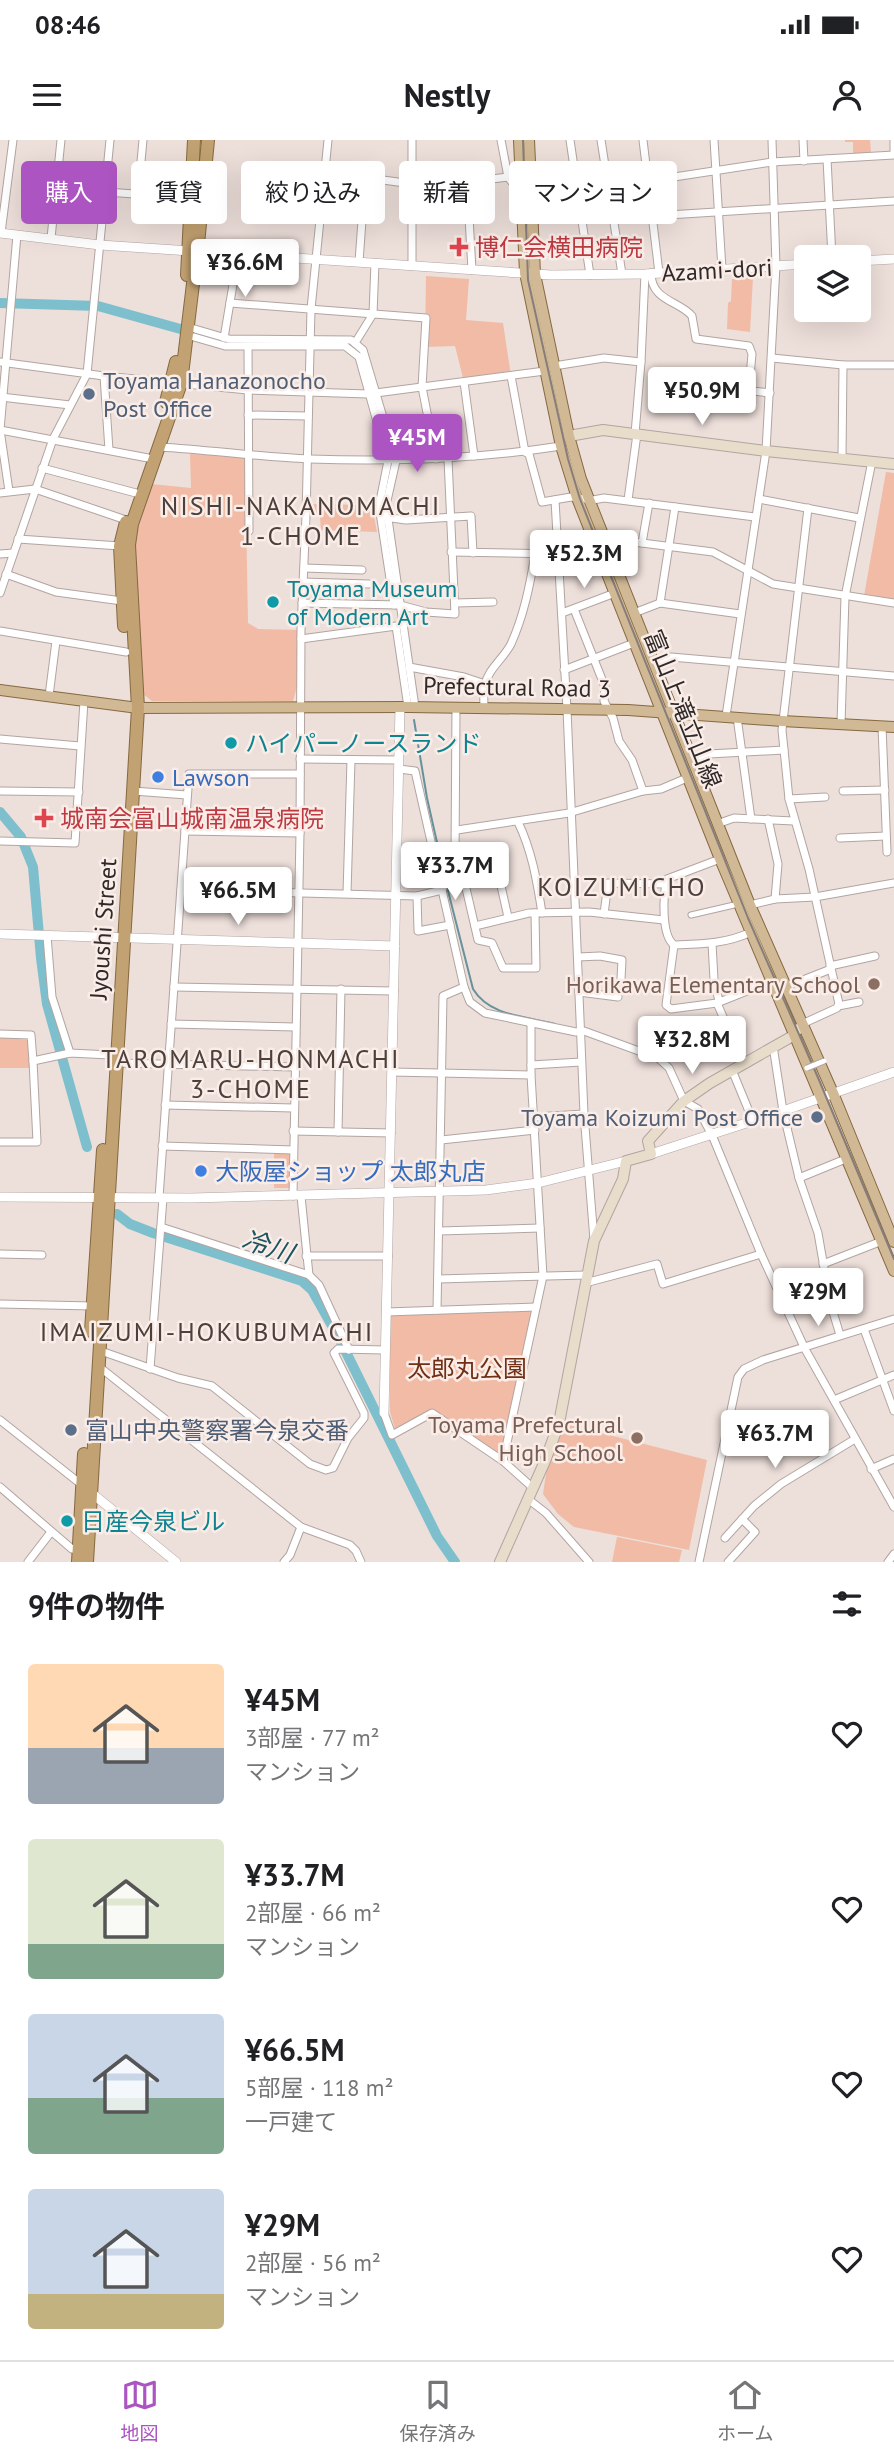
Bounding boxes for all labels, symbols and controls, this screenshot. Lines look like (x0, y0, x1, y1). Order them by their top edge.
text: 08:46 (35, 8, 101, 41)
text: Nestly (404, 74, 490, 116)
icon: menu (28, 76, 66, 114)
icon: person (828, 76, 866, 114)
chip: 購入 (21, 161, 117, 224)
chip: 賃貸 (131, 161, 227, 224)
chip: 絞り込み (241, 161, 385, 224)
chip: 新着 (399, 161, 495, 224)
chip: マンション (509, 161, 677, 224)
place label: 博仁会横田病院 (475, 232, 643, 263)
marker: 博仁会横田病院 (449, 237, 469, 257)
pin: ¥36.6M (188, 240, 302, 299)
map controls (794, 245, 871, 322)
button: layers (794, 245, 871, 322)
text: ¥36.6M (207, 247, 283, 276)
street label: Azami-dori (661, 252, 773, 288)
place label: Toyama Hanazonocho Post Office (103, 365, 326, 424)
pin: ¥50.9M (645, 368, 759, 427)
text: ¥50.9M (664, 375, 740, 404)
marker: Toyama Hanazonocho Post Office (81, 386, 97, 402)
pin: ¥45M (376, 414, 458, 474)
text: ¥45M (388, 422, 446, 451)
district label: NISHI-NAKANOMACHI 1-CHOME (161, 489, 441, 552)
pin: ¥52.3M (527, 531, 641, 590)
text: ¥52.3M (546, 538, 622, 567)
place label: Toyama Museum of Modern Art (287, 573, 457, 632)
marker: Toyama Museum of Modern Art (265, 594, 281, 610)
street label: 富山上滝立山線 (637, 625, 729, 793)
street label: Prefectural Road 3 (423, 670, 611, 704)
place label: ハイパーノースランド (245, 728, 481, 759)
marker: ハイパーノースランド (223, 735, 239, 751)
place label: Lawson (172, 762, 250, 793)
marker: Lawson (150, 769, 166, 785)
place label: 城南会富山城南温泉病院 (60, 803, 324, 834)
marker: 城南会富山城南温泉病院 (34, 808, 54, 828)
pin: ¥33.7M (398, 842, 512, 902)
text: ¥33.7M (417, 850, 493, 879)
street label: Jyoushi Street (83, 858, 123, 1001)
pin: ¥66.5M (181, 868, 295, 927)
district label: KOIZUMICHO (537, 870, 707, 903)
text: ¥66.5M (200, 875, 276, 904)
place label: Horikawa Elementary School (566, 969, 860, 1000)
marker: Horikawa Elementary School (866, 976, 882, 992)
pin: ¥32.8M (635, 1016, 749, 1076)
text: ¥32.8M (654, 1024, 730, 1053)
district label: TAROMARU-HONMACHI 3-CHOME (101, 1042, 401, 1105)
place label: Toyama Koizumi Post Office (521, 1102, 803, 1133)
marker: Toyama Koizumi Post Office (809, 1109, 825, 1125)
place label: 大阪屋ショップ 太郎丸店 (215, 1156, 485, 1187)
marker: 大阪屋ショップ 太郎丸店 (193, 1163, 209, 1179)
water label: 冷川 (238, 1222, 301, 1271)
pin: ¥29M (777, 1268, 859, 1328)
text: ¥29M (789, 1276, 847, 1305)
district label: IMAIZUMI-HOKUBUMACHI (40, 1315, 374, 1348)
park label: 太郎丸公園 (407, 1353, 527, 1384)
place label: Toyama Prefectural High School (428, 1409, 623, 1468)
pin: ¥63.7M (718, 1410, 832, 1470)
place label: 富山中央警察署今泉交番 (85, 1415, 349, 1446)
text: ¥63.7M (737, 1418, 813, 1447)
marker: 富山中央警察署今泉交番 (63, 1422, 79, 1438)
marker: Toyama Prefectural High School (629, 1430, 645, 1446)
place label: 日産今泉ビル (81, 1506, 225, 1537)
marker: 日産今泉ビル (59, 1513, 75, 1529)
icon: filters (828, 1585, 866, 1623)
text: 9件の物件 (28, 1586, 165, 1625)
text: ¥45M (245, 1680, 320, 1719)
icon: home (84, 1692, 168, 1776)
icon: heart (828, 1715, 866, 1753)
text: 3部屋 · 77 m² (245, 1723, 380, 1752)
text: マンション (245, 1757, 360, 1786)
text: ¥33.7M (245, 1855, 344, 1894)
icon: home (84, 1867, 168, 1951)
icon: heart (828, 1890, 866, 1928)
text: 2部屋 · 66 m² (245, 1898, 381, 1927)
text: マンション (245, 1932, 360, 1961)
text: ¥66.5M (245, 2030, 344, 2069)
icon: home (84, 2042, 168, 2126)
icon: heart (828, 2065, 866, 2103)
text: 5部屋 · 118 m² (245, 2073, 393, 2102)
text: 一戸建て (245, 2107, 337, 2136)
text: ¥29M (245, 2205, 320, 2244)
icon: home (84, 2217, 168, 2301)
icon: heart (828, 2240, 866, 2278)
text: 2部屋 · 56 m² (245, 2248, 381, 2277)
text: マンション (245, 2282, 360, 2311)
tab: 地図 (121, 2376, 159, 2445)
tab: 保存済み (400, 2376, 476, 2445)
tab: ホーム (717, 2376, 773, 2445)

